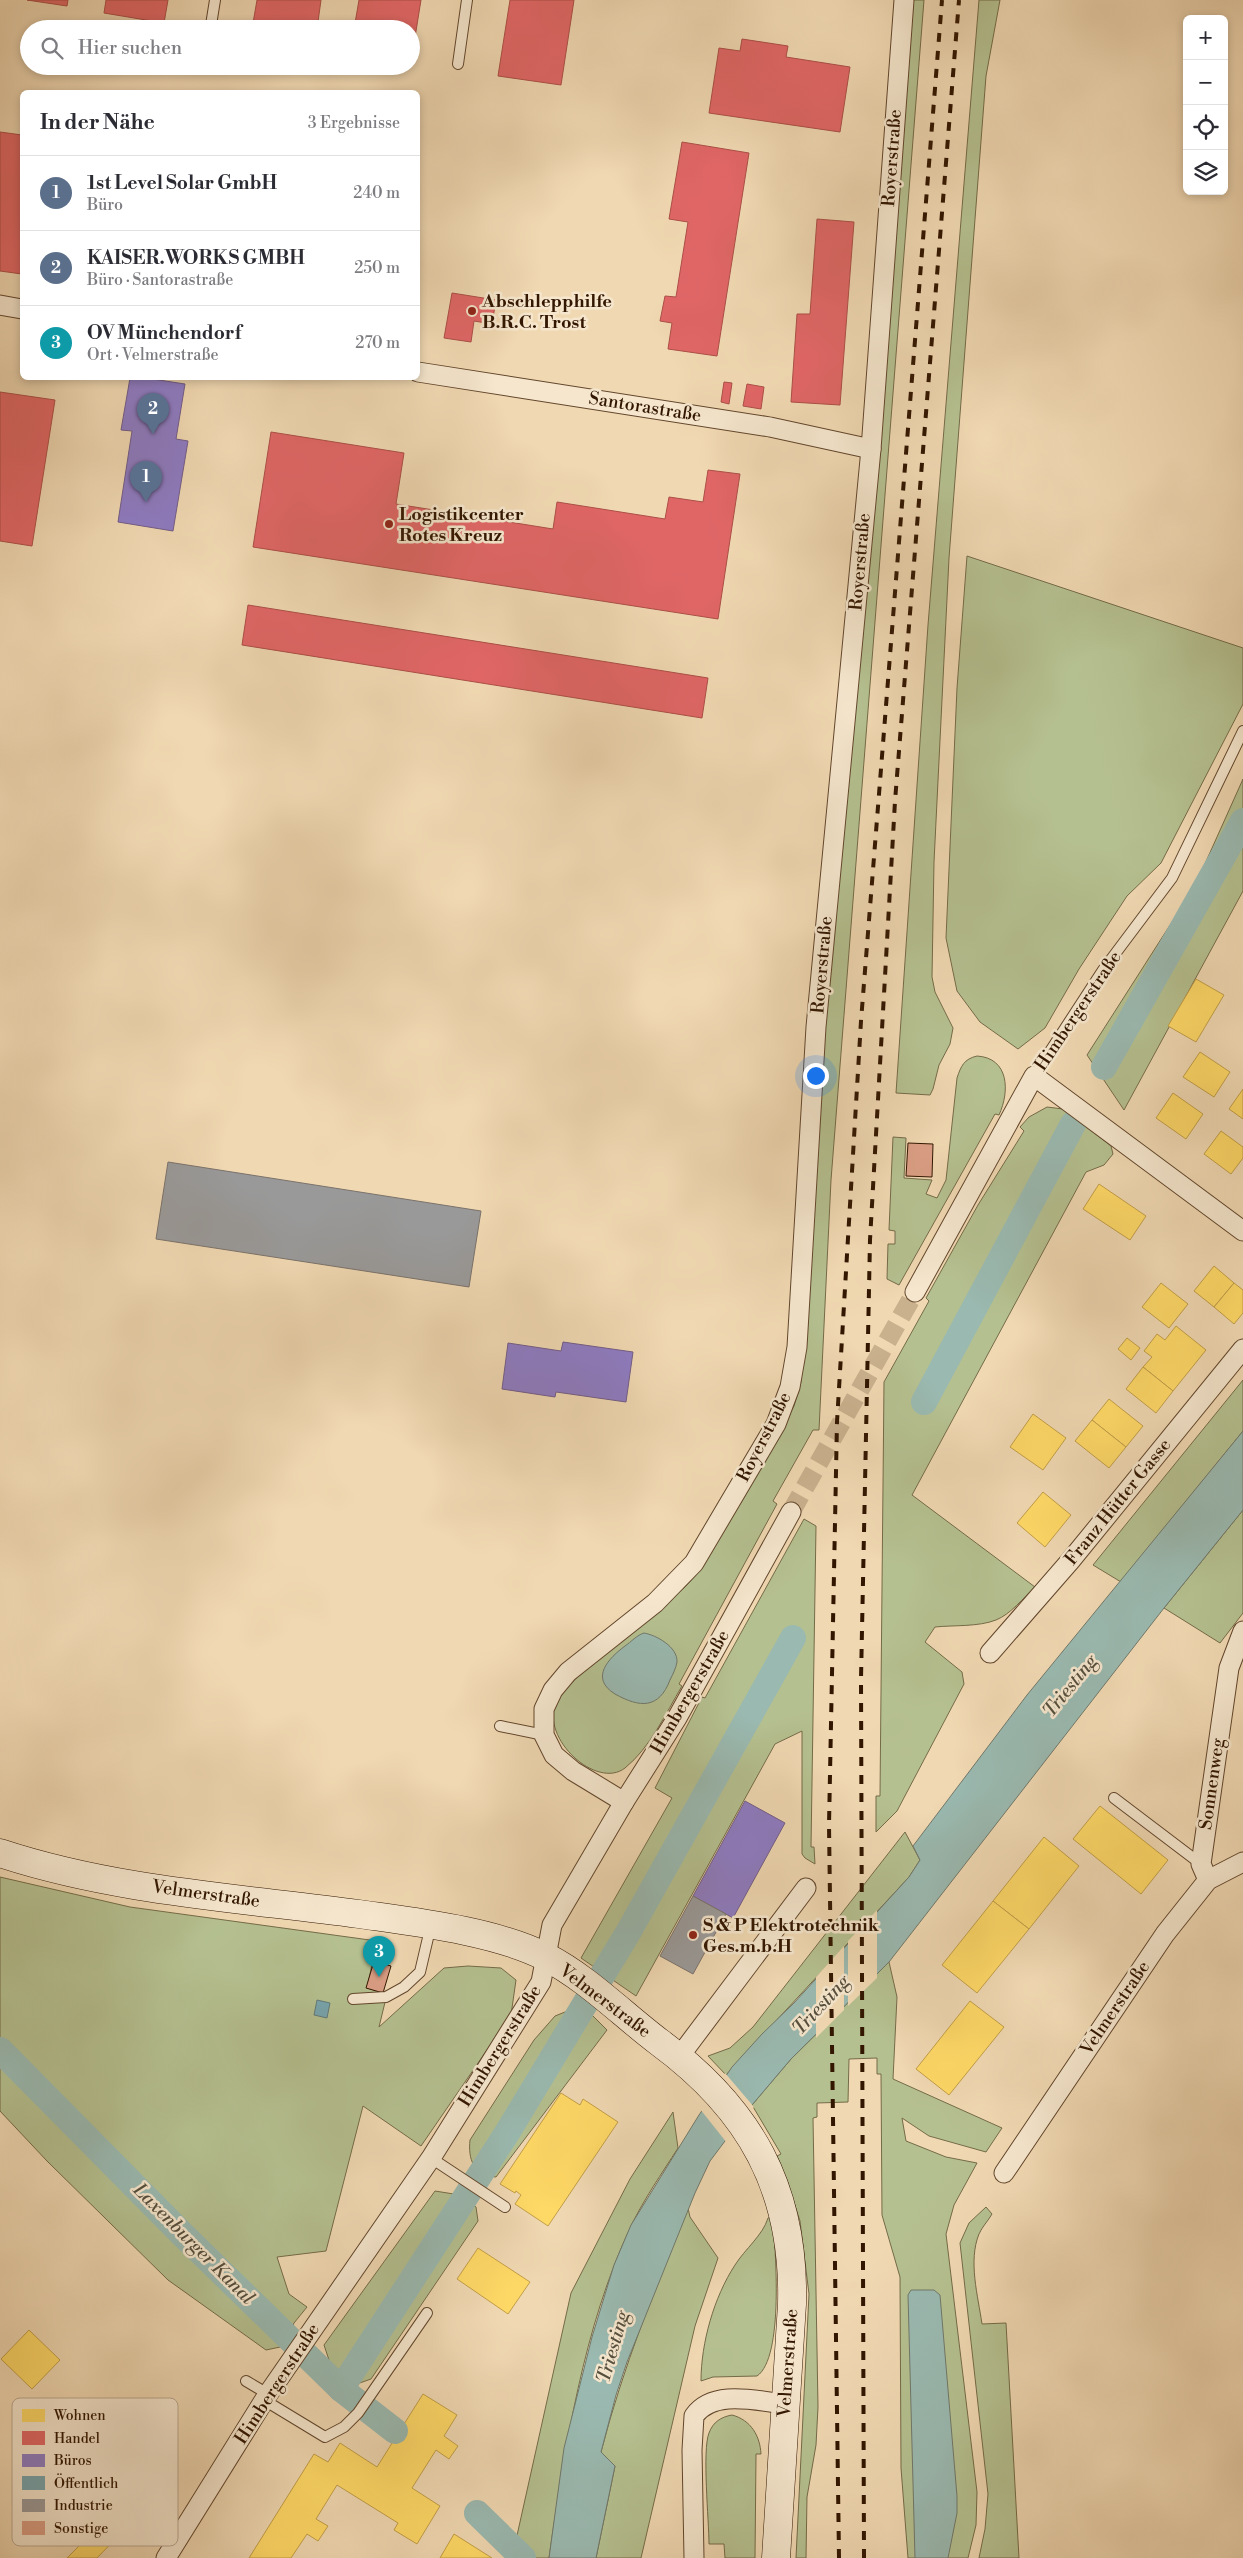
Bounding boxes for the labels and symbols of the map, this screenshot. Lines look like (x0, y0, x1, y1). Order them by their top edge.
street label: Royerstraße (877, 108, 907, 208)
place label: Abschlepphilfe B.R.C. Trost (481, 290, 612, 334)
marker: Abschlepphilfe B.R.C. Trost (466, 305, 478, 317)
street label: Santorastraße (587, 387, 703, 427)
pin: 2 (137, 393, 169, 434)
pin: 1 (130, 461, 162, 502)
place label: Logistikcenter Rotes Kreuz (399, 503, 524, 547)
street label: Royerstraße (844, 512, 876, 612)
marker: Logistikcenter Rotes Kreuz (383, 518, 395, 530)
street label: Royerstraße (806, 915, 838, 1015)
street label: Himbergerstraße (1029, 947, 1127, 1075)
your location (803, 1063, 829, 1089)
street label: Royerstraße (732, 1388, 796, 1486)
street label: Franz Hütter Gasse (1060, 1434, 1176, 1570)
street label: Himbergerstraße (645, 1626, 735, 1758)
water label: Triesting (1037, 1649, 1103, 1722)
street label: Sonnenweg (1194, 1736, 1230, 1831)
street label: Velmerstraße (150, 1875, 261, 1913)
place label: S & P Elektrotechnik Ges.m.b.H (703, 1914, 880, 1958)
marker: S & P Elektrotechnik Ges.m.b.H (687, 1929, 699, 1941)
pin: 3 (363, 1936, 395, 1977)
street label: Velmerstraße (1074, 1956, 1155, 2060)
street label: Velmerstraße (554, 1958, 655, 2043)
water label: Triesting (787, 1969, 856, 2040)
street label: Himbergerstraße (453, 1981, 547, 2111)
water label: Laxenburger Kanal (128, 2178, 260, 2310)
water label: Triesting (591, 2307, 635, 2386)
street label: Velmerstraße (773, 2308, 803, 2419)
street label: Himbergerstraße (229, 2319, 325, 2449)
legend (12, 2398, 178, 2546)
text: Wohnen (53, 2407, 106, 2425)
text: Handel (54, 2430, 100, 2448)
text: Büros (53, 2452, 92, 2470)
text: Öffentlich (54, 2473, 119, 2493)
text: Industrie (54, 2497, 113, 2515)
text: Sonstige (54, 2520, 108, 2538)

